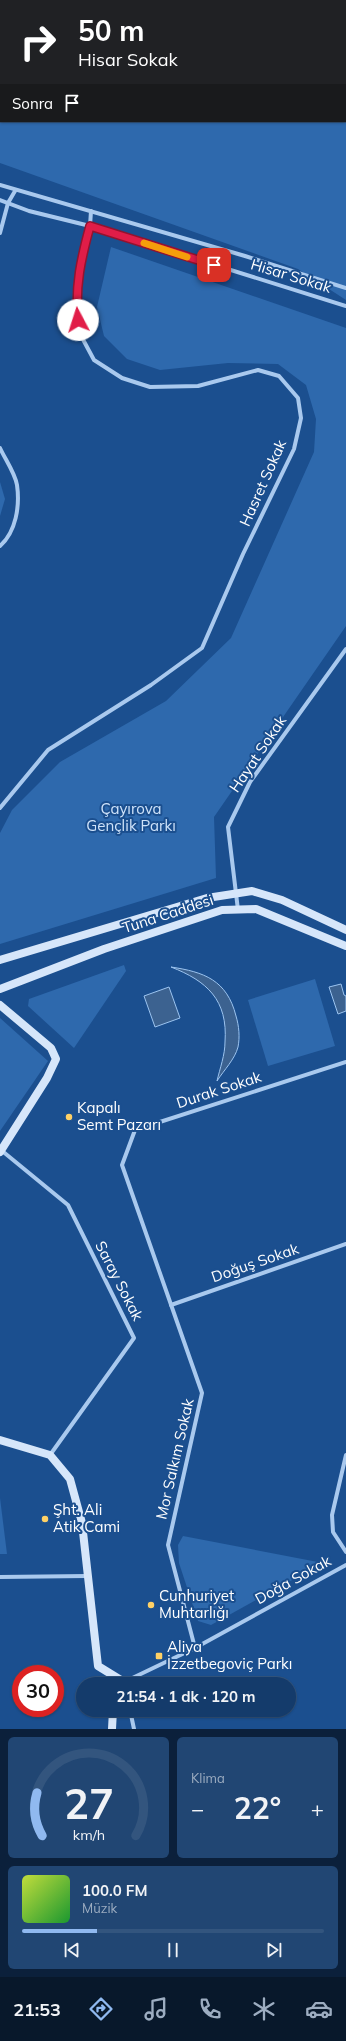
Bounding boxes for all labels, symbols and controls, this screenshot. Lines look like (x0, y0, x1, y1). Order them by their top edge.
text: 50 m (78, 13, 144, 48)
icon: right (12, 16, 64, 68)
text: Hisar Sokak (78, 48, 178, 71)
icon: arrive (61, 92, 83, 114)
text: Sonra (12, 94, 53, 113)
pin (197, 248, 231, 282)
icon: arrive (203, 254, 225, 276)
street label: Hisar Sokak (249, 254, 334, 297)
position arrow (57, 299, 99, 341)
street label: Hasret Sokak (235, 436, 290, 529)
street label: Hayat Sokak (225, 711, 290, 796)
park label: Çayırova Gençlik Parkı (86, 799, 176, 835)
street label: Tuna Caddesi (120, 890, 216, 937)
street label: Durak Sokak (174, 1067, 264, 1112)
place label: Kapalı Semt Pazarı (77, 1098, 161, 1134)
marker: Kapalı Semt Pazarı (64, 1112, 74, 1122)
street label: Saray Sokak (91, 1238, 148, 1324)
street label: Doğuş Sokak (209, 1239, 301, 1286)
street label: Mor Salkım Sokak (151, 1396, 198, 1521)
place label: Şht. Ali Atik Cami (53, 1500, 120, 1536)
marker: Şht. Ali Atik Cami (40, 1514, 50, 1524)
street label: Doğa Sokak (251, 1551, 334, 1608)
place label: Cunhuriyet Muhtarlığı (159, 1586, 234, 1622)
marker: Cunhuriyet Muhtarlığı (146, 1600, 156, 1610)
place label: Aliya İzzetbegoviç Parkı (167, 1637, 292, 1673)
marker: Aliya İzzetbegoviç Parkı (154, 1651, 164, 1661)
speed limit sign: 30 (12, 1665, 64, 1717)
text: 21:54 · 1 dk · 120 m (117, 1687, 255, 1706)
text: Klima (191, 1770, 225, 1786)
text: 27 (64, 1776, 113, 1828)
text: 22° (234, 1789, 281, 1827)
text: − (191, 1795, 204, 1823)
text: + (311, 1795, 324, 1823)
text: km/h (72, 1825, 105, 1843)
text: 100.0 FM (82, 1881, 147, 1900)
text: Müzik (82, 1900, 117, 1916)
icon: previous (61, 1939, 83, 1961)
icon: pause (162, 1939, 184, 1961)
icon: next (263, 1939, 285, 1961)
icon: directions (87, 1995, 115, 2023)
icon: music (142, 1995, 170, 2023)
icon: phone (196, 1995, 224, 2023)
icon: climate (250, 1995, 278, 2023)
icon: car (305, 1995, 333, 2023)
text: 21:53 (13, 1998, 61, 2021)

